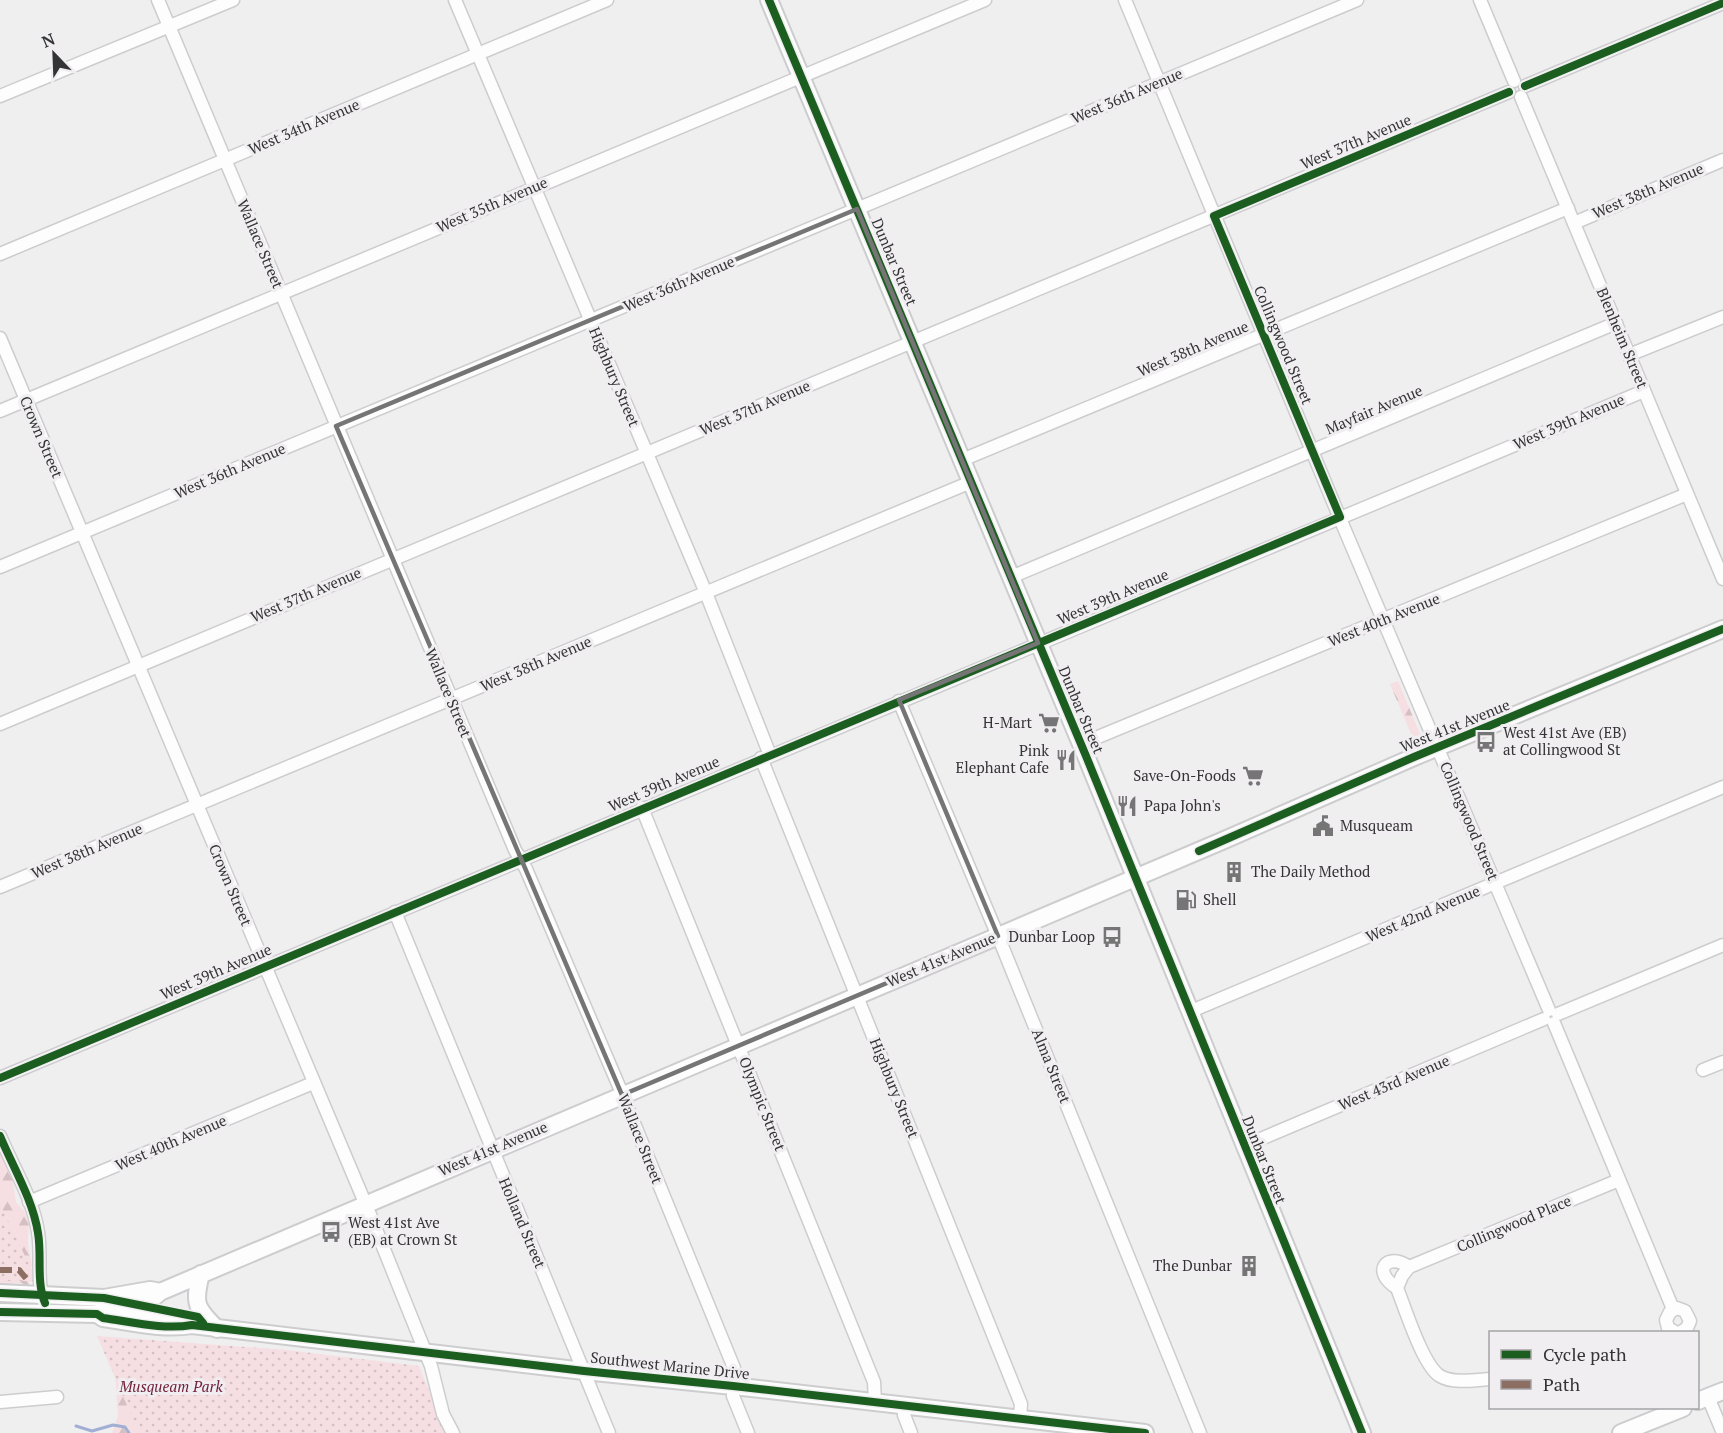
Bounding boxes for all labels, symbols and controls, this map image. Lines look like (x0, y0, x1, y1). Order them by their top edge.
north arrow (24, 24, 84, 84)
text: N (38, 28, 58, 53)
street label: West 36th Avenue (1068, 63, 1185, 128)
street label: West 34th Avenue (245, 94, 362, 159)
street label: West 37th Avenue (1297, 109, 1414, 173)
street label: West 38th Avenue (1589, 158, 1706, 223)
street label: West 35th Avenue (433, 172, 550, 237)
street label: Wallace Street (233, 196, 289, 292)
street label: Dunbar Street (867, 215, 923, 309)
street label: West 36th Avenue (620, 251, 737, 316)
street label: Collingwood Street (1250, 282, 1318, 407)
street label: Blenheim Street (1593, 284, 1653, 391)
street label: West 38th Avenue (1134, 316, 1251, 381)
street label: Highbury Street (585, 324, 645, 430)
street label: West 37th Avenue (696, 375, 813, 439)
street label: Mayfair Avenue (1322, 380, 1425, 439)
street label: West 39th Avenue (1510, 389, 1627, 454)
street label: Crown Street (16, 393, 68, 481)
street label: West 36th Avenue (171, 438, 288, 503)
street label: West 37th Avenue (247, 562, 364, 626)
street label: West 39th Avenue (1054, 564, 1171, 629)
street label: West 40th Avenue (1325, 587, 1443, 651)
street label: West 38th Avenue (477, 631, 594, 696)
street label: Wallace Street (421, 645, 477, 741)
street label: Dunbar Street (1054, 663, 1110, 757)
street label: West 41st Avenue (1397, 694, 1513, 756)
supermarket icon: H-Mart (1037, 711, 1061, 735)
place label: H-Mart (983, 712, 1032, 732)
place label: West 41st Ave (EB) at Collingwood St (1503, 722, 1627, 759)
bus stop icon: West 41st Ave (EB) at Collingwood St (1474, 730, 1498, 754)
place label: Pink Elephant Cafe (956, 740, 1049, 777)
restaurant icon: Pink Elephant Cafe (1054, 748, 1078, 772)
street label: West 39th Avenue (605, 751, 722, 816)
street label: Collingwood Street (1436, 758, 1504, 883)
supermarket icon: Save-On-Foods (1241, 764, 1265, 788)
place label: Save-On-Foods (1133, 765, 1236, 785)
restaurant icon: Papa John's (1115, 794, 1139, 818)
place label: Papa John's (1144, 795, 1221, 815)
public building icon: Musqueam (1311, 814, 1335, 838)
place label: Musqueam (1340, 815, 1413, 835)
street label: West 38th Avenue (28, 818, 145, 883)
street label: Crown Street (205, 841, 257, 929)
building icon: The Daily Method (1222, 860, 1246, 884)
place label: The Daily Method (1251, 861, 1370, 881)
street label: West 42nd Avenue (1363, 880, 1483, 946)
fuel station icon: Shell (1174, 888, 1198, 912)
place label: Shell (1203, 889, 1236, 909)
bus stop icon: Dunbar Loop (1100, 925, 1124, 949)
place label: Dunbar Loop (1008, 926, 1095, 946)
street label: West 41st Avenue (883, 927, 998, 991)
street label: West 39th Avenue (157, 939, 274, 1004)
street label: Alma Street (1028, 1025, 1076, 1106)
street label: Highbury Street (866, 1035, 924, 1141)
street label: West 43rd Avenue (1335, 1050, 1452, 1115)
street label: Olympic Street (735, 1054, 791, 1154)
street label: Wallace Street (614, 1091, 668, 1187)
street label: West 40th Avenue (112, 1110, 229, 1175)
street label: Dunbar Street (1238, 1113, 1292, 1207)
street label: West 41st Avenue (435, 1116, 550, 1180)
street label: Holland Street (495, 1174, 551, 1271)
street label: Collingwood Place (1453, 1190, 1574, 1256)
place label: West 41st Ave (EB) at Crown St (348, 1212, 458, 1249)
bus stop icon: West 41st Ave (EB) at Crown St (319, 1220, 343, 1244)
building icon: The Dunbar (1237, 1254, 1261, 1278)
place label: The Dunbar (1153, 1255, 1232, 1275)
legend (1489, 1331, 1699, 1409)
text: Cycle path (1543, 1342, 1627, 1366)
street label: Southwest Marine Drive (589, 1347, 751, 1383)
text: Path (1543, 1372, 1580, 1396)
park label: Musqueam Park (118, 1376, 223, 1396)

